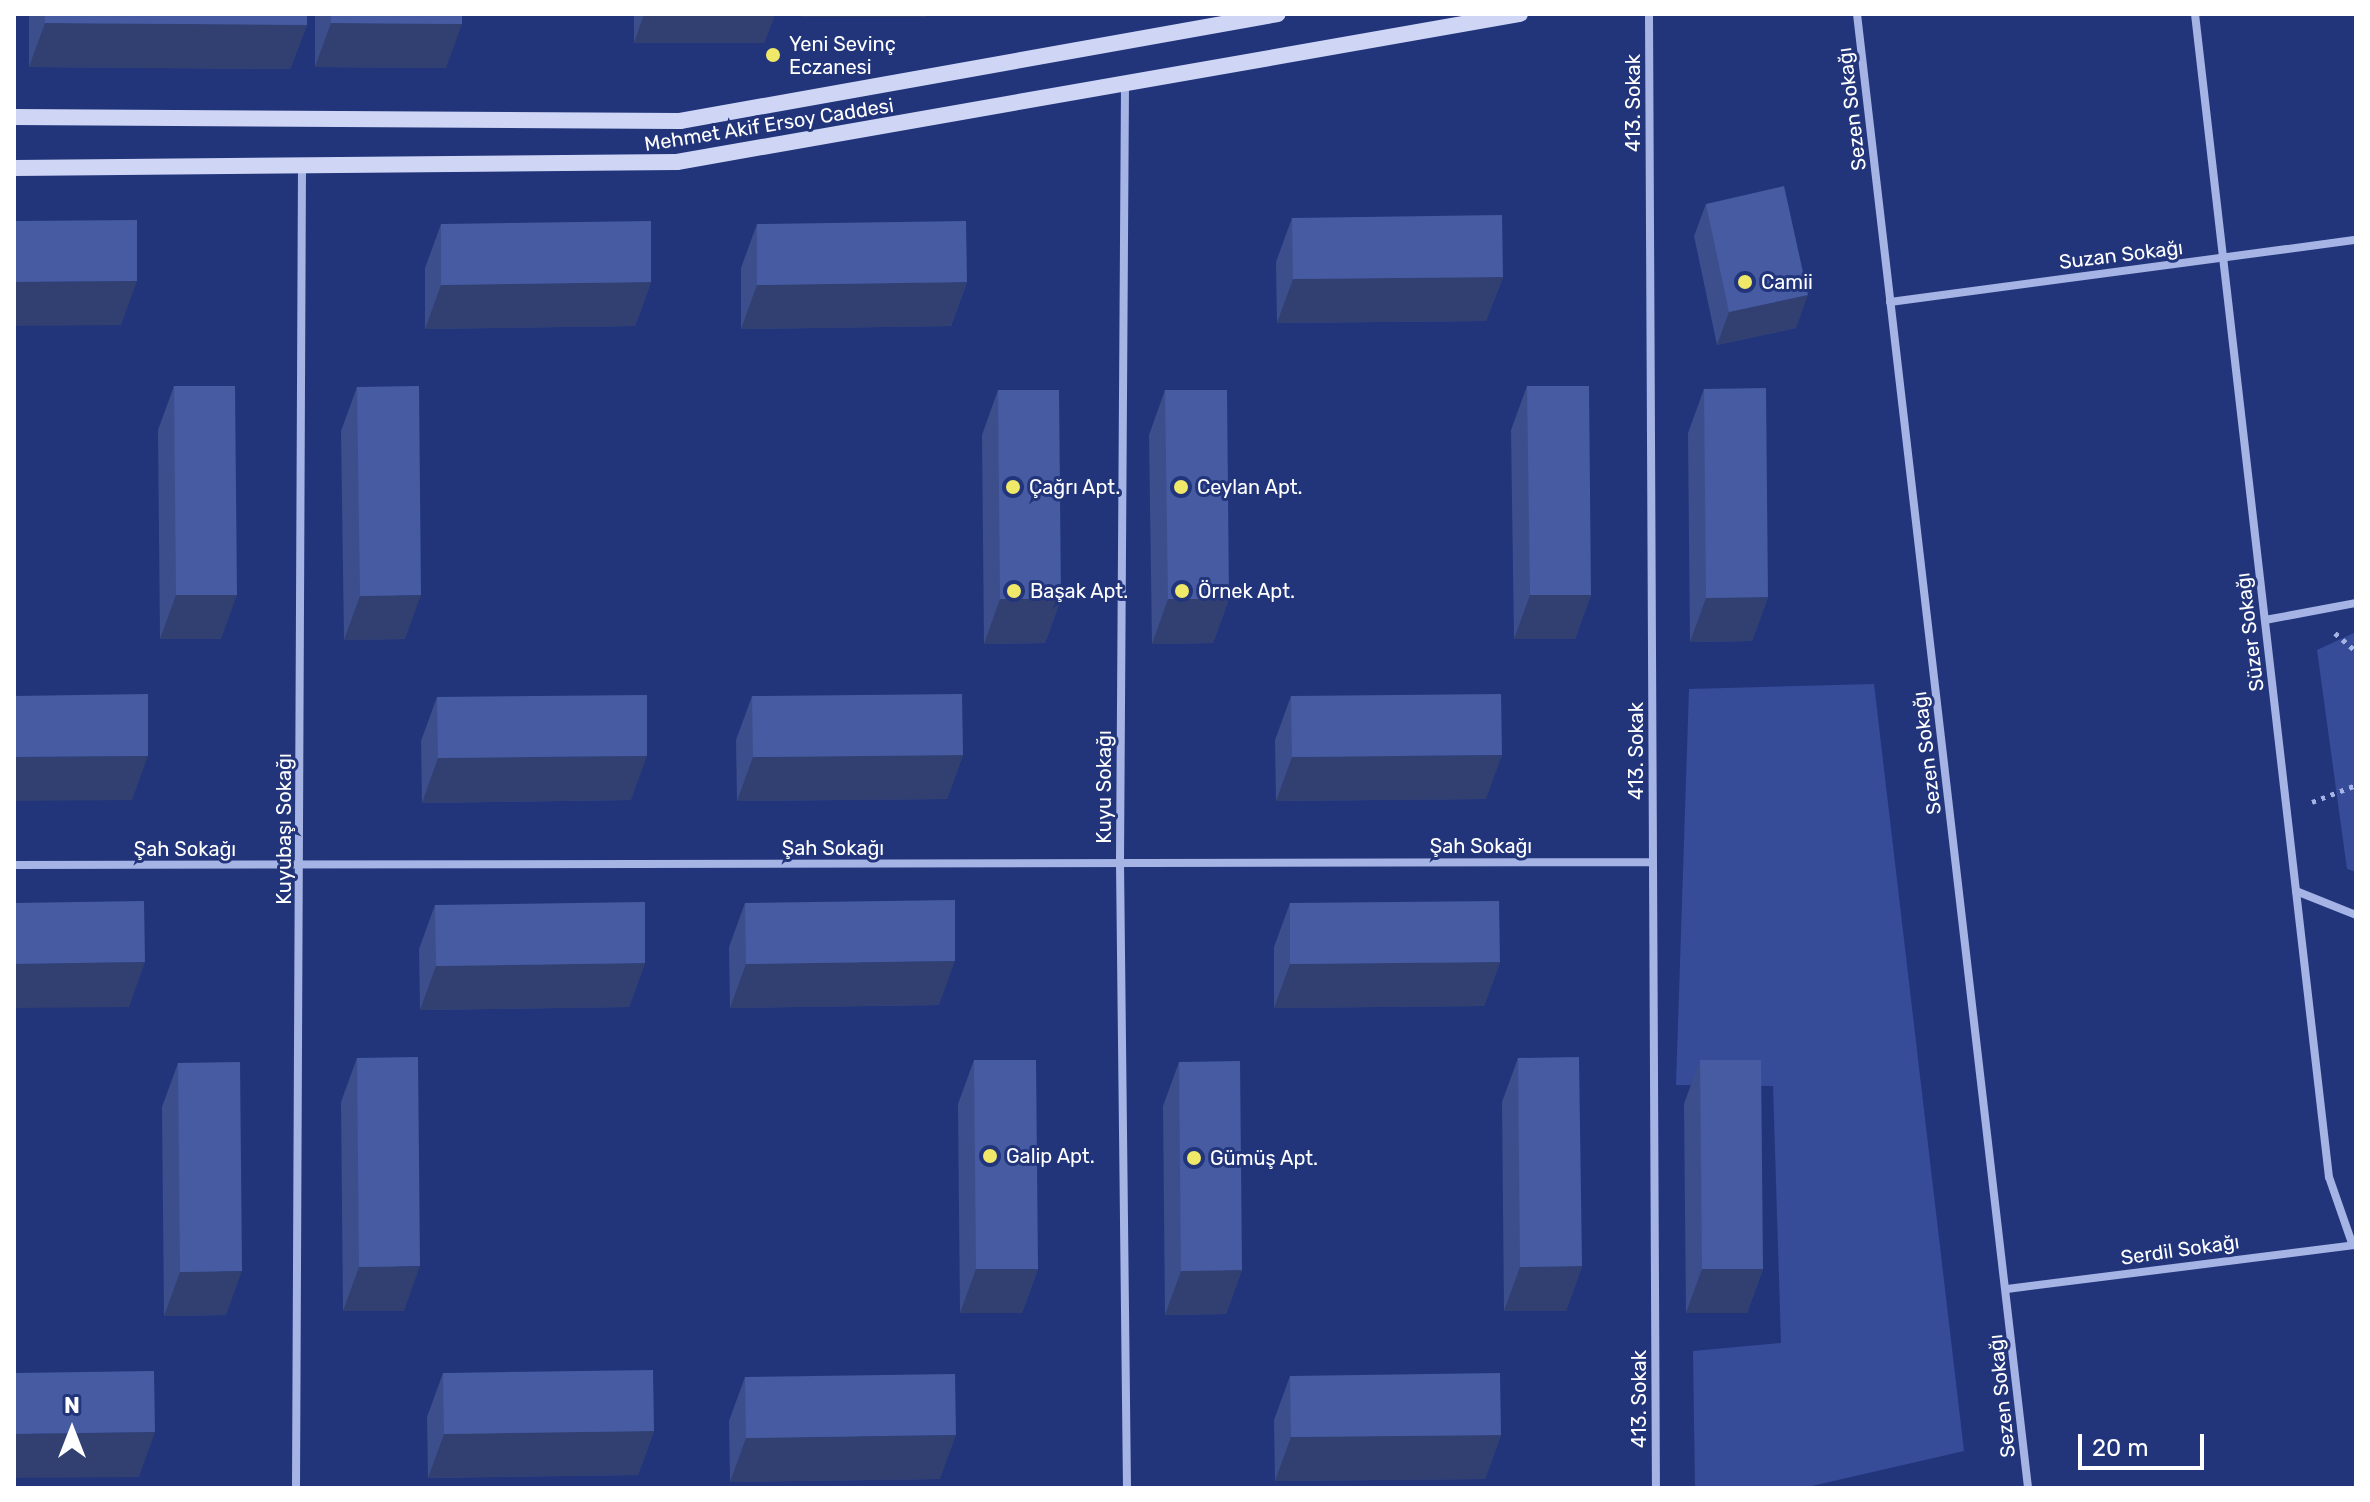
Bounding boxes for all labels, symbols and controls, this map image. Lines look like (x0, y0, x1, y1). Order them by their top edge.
place label: Yeni Sevinç Eczanesi (789, 32, 896, 79)
marker: Yeni Sevinç Eczanesi (764, 46, 782, 64)
street label: Sezen Sokağı (1833, 46, 1871, 172)
street label: 413. Sokak (1621, 54, 1645, 152)
street label: Mehmet Akif Ersoy Caddesi (642, 93, 896, 157)
street label: Suzan Sokağı (2058, 235, 2184, 275)
place label: Camii (1761, 270, 1813, 294)
marker: Camii (1736, 273, 1754, 291)
place label: Çağrı Apt. (1029, 475, 1121, 499)
place label: Ceylan Apt. (1197, 475, 1303, 499)
marker: Çağrı Apt. (1004, 478, 1022, 496)
marker: Ceylan Apt. (1172, 478, 1190, 496)
street label: Süzer Sokağı (2231, 571, 2269, 693)
place label: Başak Apt. (1030, 579, 1129, 603)
place label: Örnek Apt. (1198, 579, 1296, 603)
marker: Başak Apt. (1005, 582, 1023, 600)
marker: Örnek Apt. (1173, 582, 1191, 600)
street label: Sezen Sokağı (1908, 690, 1946, 816)
street label: 413. Sokak (1624, 702, 1648, 800)
street label: Kuyu Sokağı (1092, 730, 1116, 844)
street label: Kuyubaşı Sokağı (272, 753, 296, 905)
street label: Şah Sokağı (1430, 834, 1532, 858)
street label: Şah Sokağı (782, 836, 884, 860)
street label: Şah Sokağı (134, 837, 236, 861)
place label: Galip Apt. (1006, 1144, 1095, 1168)
place label: Gümüş Apt. (1210, 1146, 1319, 1170)
marker: Galip Apt. (981, 1147, 999, 1165)
marker: Gümüş Apt. (1185, 1149, 1203, 1167)
street label: Serdil Sokağı (2119, 1230, 2241, 1270)
street label: Sezen Sokağı (1984, 1333, 2020, 1459)
street label: 413. Sokak (1627, 1350, 1651, 1448)
north arrow (32, 1390, 112, 1470)
text: N (64, 1392, 80, 1419)
scale bar (2082, 1418, 2208, 1468)
text: 20 m (2092, 1434, 2149, 1462)

